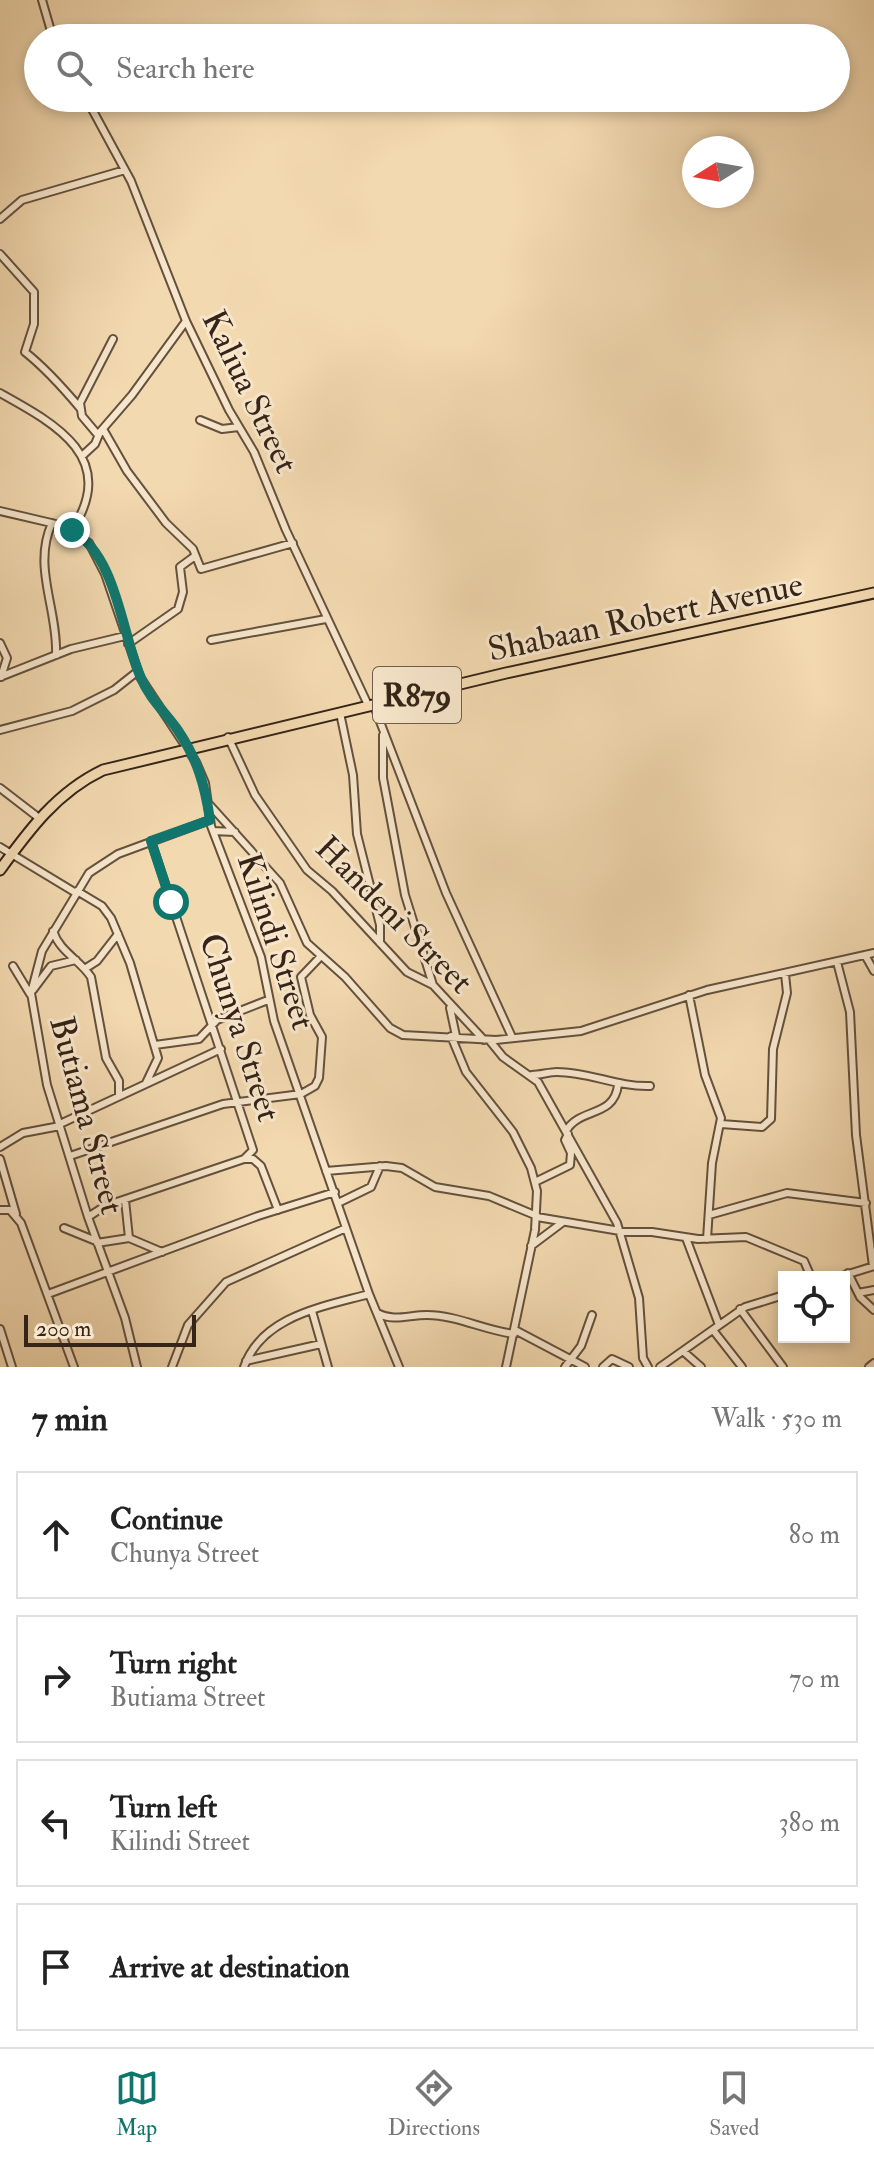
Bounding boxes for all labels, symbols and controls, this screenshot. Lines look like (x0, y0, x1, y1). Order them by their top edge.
search box (24, 24, 850, 112)
icon: search (52, 46, 96, 90)
text: Search here (116, 50, 255, 87)
north arrow (682, 136, 754, 208)
street label: Kaliua Street (192, 303, 308, 480)
route end (54, 512, 90, 548)
street label: Shabaan Robert Avenue (484, 563, 807, 672)
road number: R879 (373, 667, 461, 723)
street label: Handeni Street (306, 827, 482, 1003)
street label: Kilindi Street (227, 848, 324, 1035)
route start (153, 884, 189, 920)
street label: Chunya Street (189, 928, 290, 1127)
street label: Butiama Street (39, 1012, 134, 1219)
map controls (778, 1271, 850, 1343)
button: locate (778, 1271, 850, 1343)
scale bar (24, 1311, 196, 1347)
text: 200 m (36, 1315, 91, 1343)
text: 7 min (32, 1398, 108, 1441)
text: Walk · 530 m (712, 1403, 842, 1435)
text: Continue (110, 1501, 223, 1538)
icon: ahead (34, 1513, 78, 1557)
text: 80 m (789, 1519, 840, 1551)
text: Chunya Street (110, 1538, 259, 1570)
text: Turn right (110, 1645, 237, 1682)
icon: right (34, 1657, 78, 1701)
text: 70 m (789, 1663, 840, 1695)
text: Butiama Street (110, 1682, 265, 1714)
text: Turn left (110, 1789, 217, 1826)
icon: left (34, 1801, 78, 1845)
text: 380 m (779, 1807, 840, 1839)
text: Kilindi Street (110, 1826, 250, 1858)
icon: arrive (34, 1945, 78, 1989)
text: Arrive at destination (110, 1949, 350, 1986)
tab: Map (115, 2066, 159, 2142)
tab: Directions (388, 2066, 480, 2142)
tab: Saved (709, 2066, 759, 2142)

